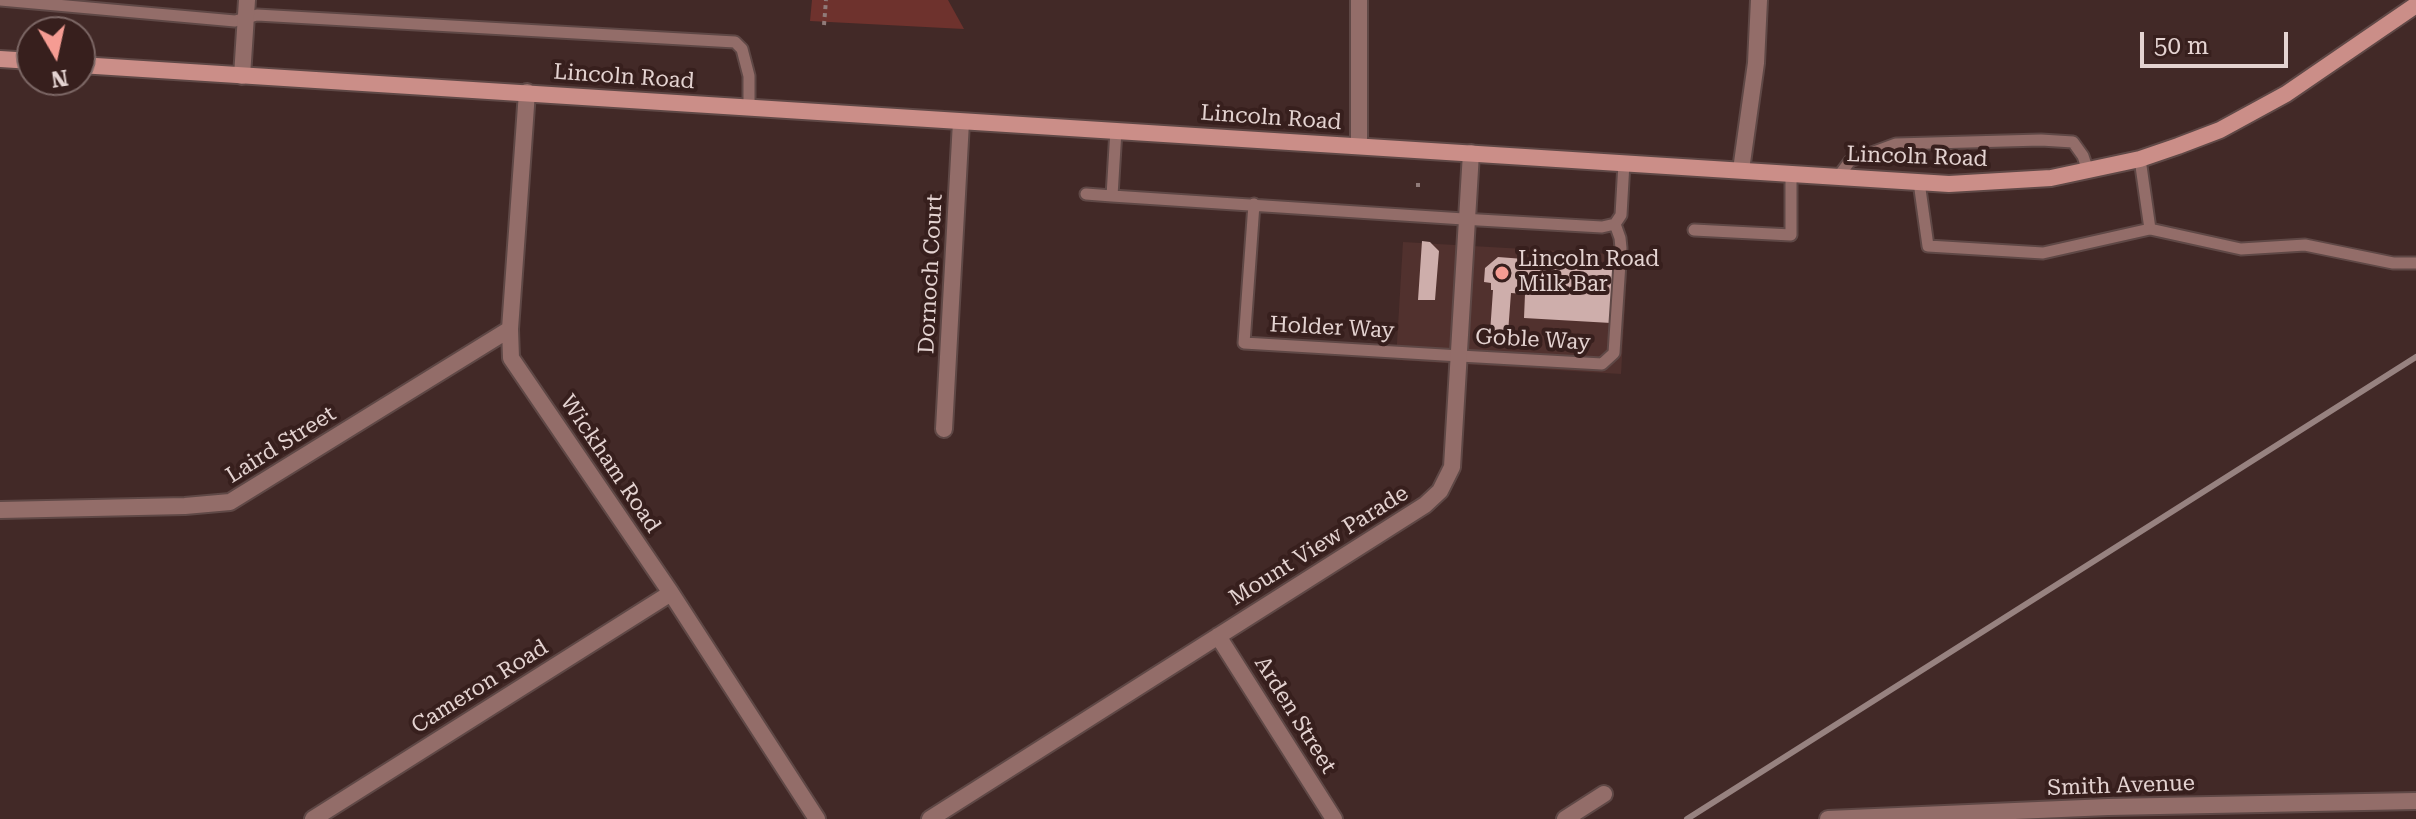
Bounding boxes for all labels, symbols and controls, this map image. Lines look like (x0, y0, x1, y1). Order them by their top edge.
north arrow (16, 16, 96, 96)
scale bar (2144, 16, 2292, 66)
text: 50 m (2154, 32, 2209, 60)
street label: Lincoln Road (553, 59, 695, 95)
text: N (49, 65, 70, 92)
street label: Lincoln Road (1200, 100, 1342, 136)
street label: Lincoln Road (1846, 141, 1988, 173)
street label: Dornoch Court (914, 193, 948, 355)
place label: Lincoln Road Milk Bar (1518, 247, 1659, 298)
marker: Lincoln Road Milk Bar (1493, 264, 1511, 282)
street label: Holder Way (1269, 312, 1395, 344)
street label: Goble Way (1475, 324, 1591, 356)
street label: Wickham Road (554, 390, 666, 538)
street label: Laird Street (221, 401, 341, 489)
street label: Mount View Parade (1225, 480, 1413, 612)
street label: Cameron Road (407, 634, 553, 740)
street label: Arden Street (1249, 652, 1341, 778)
street label: Smith Avenue (2047, 770, 2195, 802)

